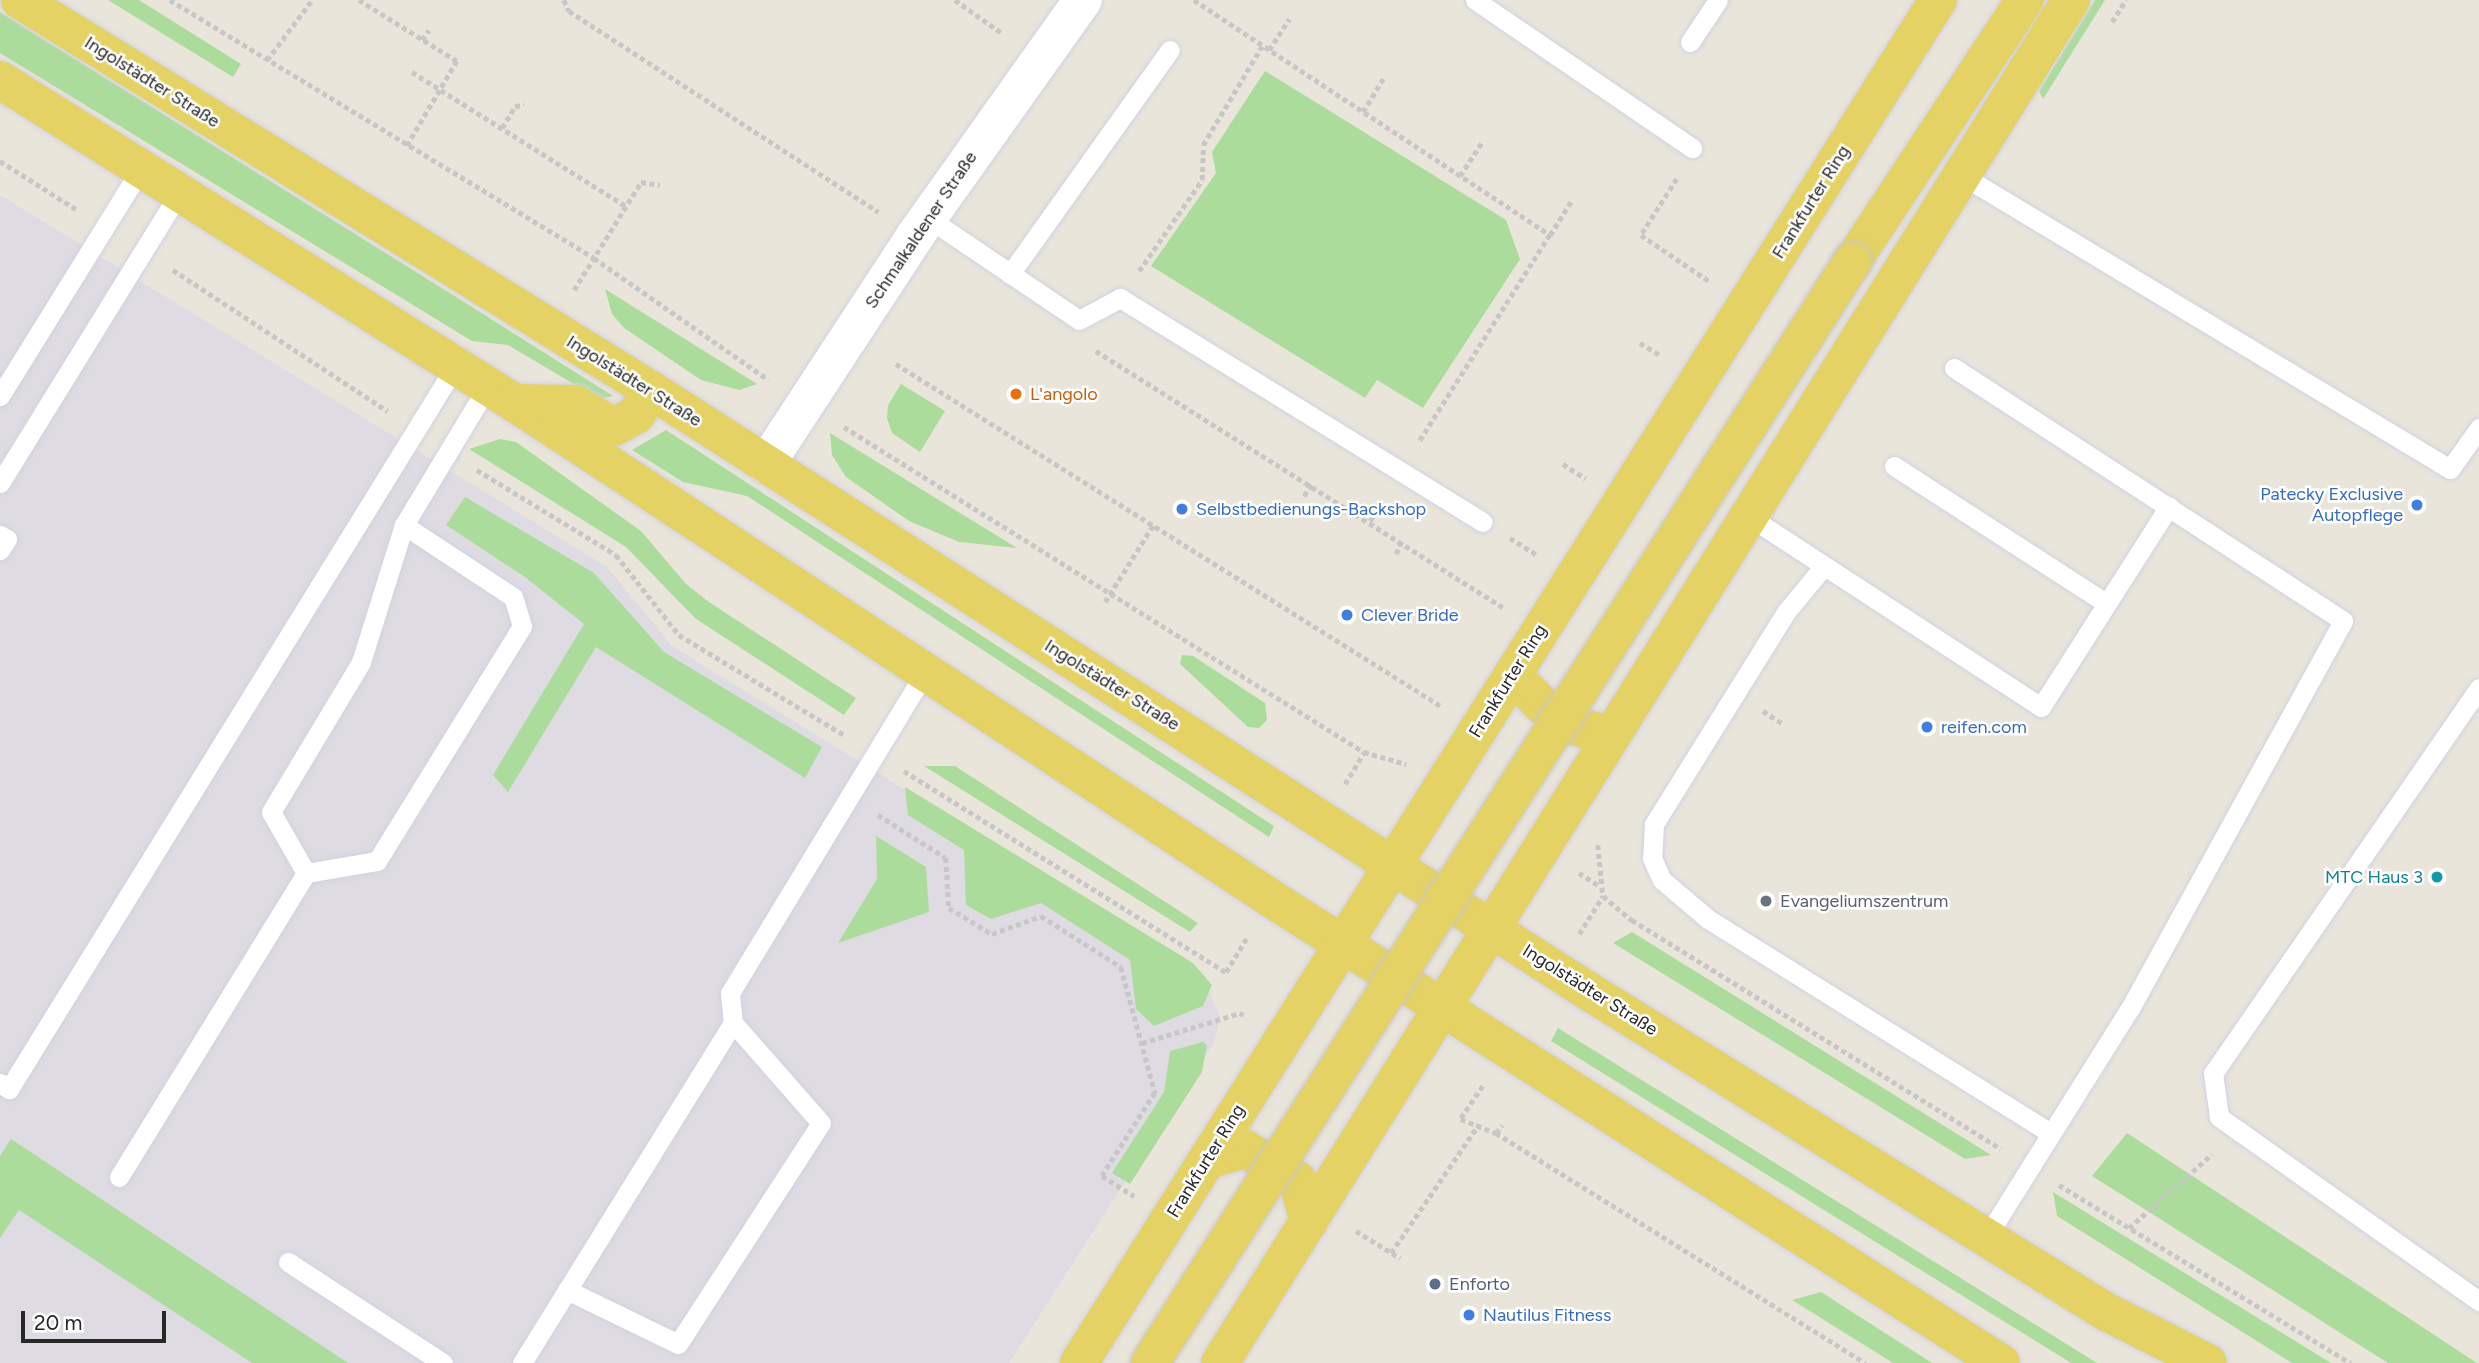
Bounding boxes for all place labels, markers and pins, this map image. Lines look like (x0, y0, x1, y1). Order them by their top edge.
place label: L'angolo (1030, 383, 1098, 405)
marker: L'angolo (1008, 386, 1024, 402)
place label: Patecky Exclusive Autopflege (2260, 484, 2403, 526)
marker: Patecky Exclusive Autopflege (2409, 497, 2425, 513)
place label: Selbstbedienungs-Backshop (1196, 498, 1426, 520)
marker: Selbstbedienungs-Backshop (1174, 501, 1190, 517)
place label: Clever Bride (1361, 604, 1459, 626)
marker: Clever Bride (1339, 607, 1355, 623)
place label: reifen.com (1941, 716, 2027, 738)
marker: reifen.com (1919, 719, 1935, 735)
place label: MTC Haus 3 (2325, 866, 2423, 888)
marker: MTC Haus 3 (2429, 869, 2445, 885)
place label: Evangeliumszentrum (1780, 890, 1948, 912)
marker: Evangeliumszentrum (1758, 893, 1774, 909)
place label: Enforto (1449, 1273, 1510, 1295)
marker: Enforto (1427, 1276, 1443, 1292)
place label: Nautilus Fitness (1483, 1304, 1611, 1326)
marker: Nautilus Fitness (1461, 1307, 1477, 1323)

